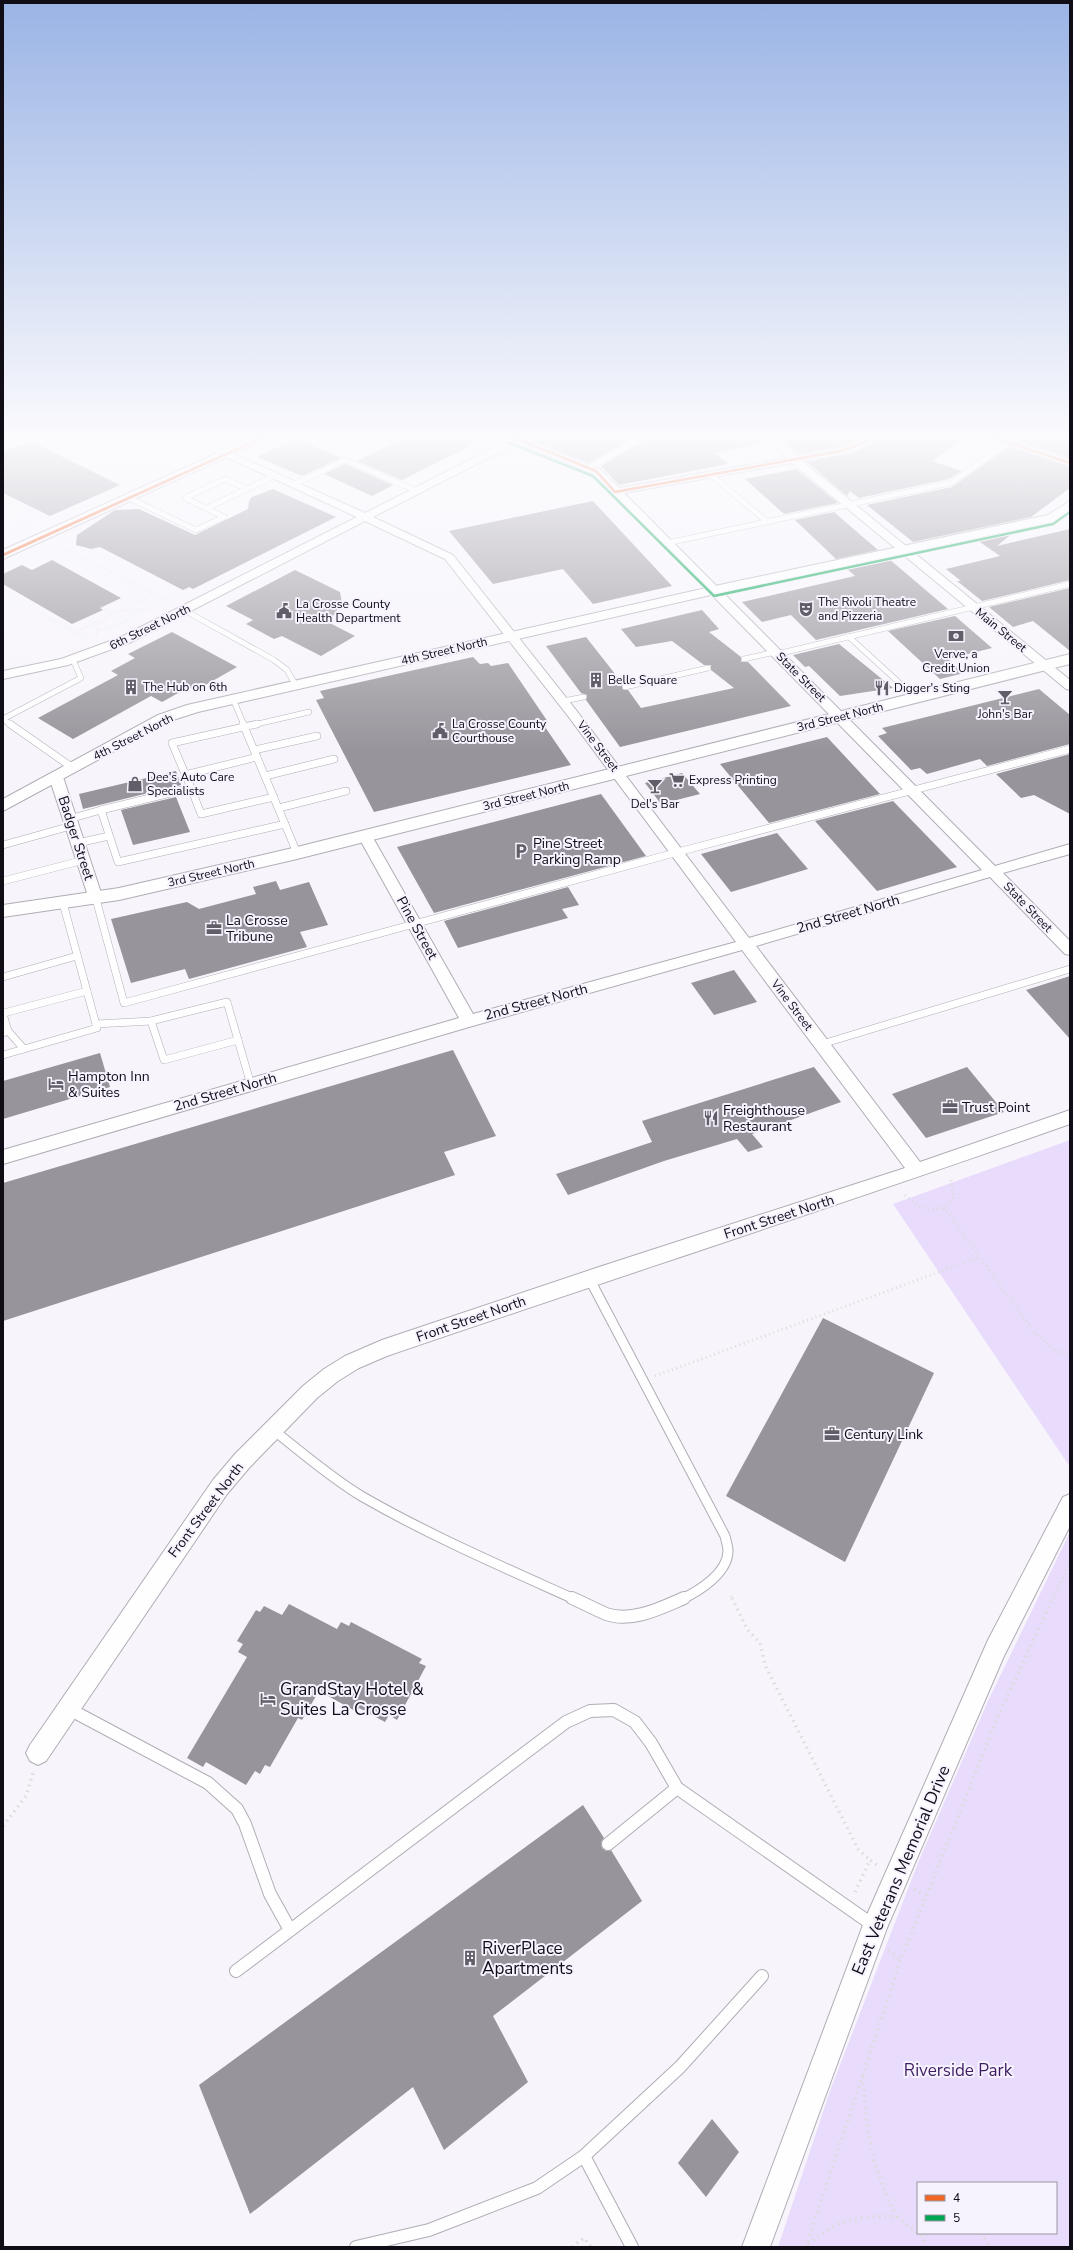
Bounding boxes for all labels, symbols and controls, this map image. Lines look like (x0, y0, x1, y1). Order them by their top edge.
place label: The Rivoli Theatre and Pizzeria (818, 594, 916, 624)
place label: La Crosse County Health Department (296, 596, 401, 626)
street label: 6th Street North (107, 600, 193, 654)
theatre icon: The Rivoli Theatre and Pizzeria (797, 600, 815, 618)
public building icon: La Crosse County Health Department (275, 602, 293, 620)
street label: Main Street (972, 604, 1031, 656)
bank icon: Verve, a Credit Union (947, 627, 965, 645)
street label: 4th Street North (399, 633, 489, 669)
place label: Verve, a Credit Union (922, 646, 990, 676)
street label: State Street (773, 649, 830, 706)
building icon: Belle Square (587, 671, 605, 689)
place label: Belle Square (608, 672, 677, 688)
building icon: The Hub on 6th (122, 678, 140, 696)
place label: The Hub on 6th (143, 679, 227, 695)
restaurant icon: Digger's Sting (873, 679, 891, 697)
place label: Digger's Sting (894, 680, 970, 696)
bar icon: John's Bar (996, 688, 1014, 706)
street label: 3rd Street North (795, 699, 885, 735)
place label: John's Bar (977, 706, 1033, 722)
street label: 4th Street North (90, 710, 176, 764)
place label: La Crosse County Courthouse (452, 716, 547, 746)
street label: Vine Street (573, 716, 623, 775)
public building icon: La Crosse County Courthouse (431, 722, 449, 740)
place label: Dee's Auto Care Specialists (147, 769, 234, 799)
supermarket icon: Express Printing (668, 771, 686, 789)
place label: Express Printing (689, 772, 777, 788)
shop icon: Dee's Auto Care Specialists (126, 775, 144, 793)
bar icon: Del's Bar (646, 777, 664, 795)
street label: 3rd Street North (481, 778, 571, 814)
street label: Badger Street (53, 793, 99, 883)
place label: Del's Bar (631, 796, 680, 812)
place label: Pine Street Parking Ramp (533, 834, 621, 869)
parking icon: Pine Street Parking Ramp (512, 842, 530, 860)
street label: 3rd Street North (166, 855, 256, 891)
street label: State Street (1000, 878, 1057, 936)
street label: 2nd Street North (794, 890, 902, 938)
street label: Pine Street (392, 893, 442, 963)
place label: La Crosse Tribune (226, 911, 288, 946)
office icon: La Crosse Tribune (205, 919, 223, 937)
street label: Vine Street (767, 975, 817, 1034)
street label: 2nd Street North (482, 979, 590, 1025)
place label: Hampton Inn & Suites (68, 1067, 150, 1102)
street label: 2nd Street North (171, 1068, 279, 1116)
hotel icon: Hampton Inn & Suites (47, 1075, 65, 1093)
office icon: Trust Point (941, 1098, 959, 1116)
place label: Trust Point (962, 1098, 1030, 1117)
place label: Freighthouse Restaurant (723, 1101, 805, 1136)
restaurant icon: Freighthouse Restaurant (702, 1109, 720, 1127)
street label: Front Street North (721, 1190, 837, 1244)
street label: Front Street North (414, 1291, 528, 1347)
office icon: Century Link (823, 1425, 841, 1443)
place label: Century Link (844, 1425, 924, 1444)
street label: Front Street North (164, 1458, 248, 1562)
place label: GrandStay Hotel & Suites La Crosse (280, 1678, 424, 1721)
hotel icon: GrandStay Hotel & Suites La Crosse (259, 1690, 277, 1708)
street label: East Veterans Memorial Drive (846, 1762, 956, 1978)
place label: RiverPlace Apartments (482, 1937, 573, 1980)
building icon: RiverPlace Apartments (461, 1949, 479, 1967)
park label: Riverside Park (904, 2059, 1013, 2082)
legend (917, 2182, 1057, 2234)
text: 4 (953, 2190, 960, 2206)
text: 5 (953, 2210, 960, 2226)

